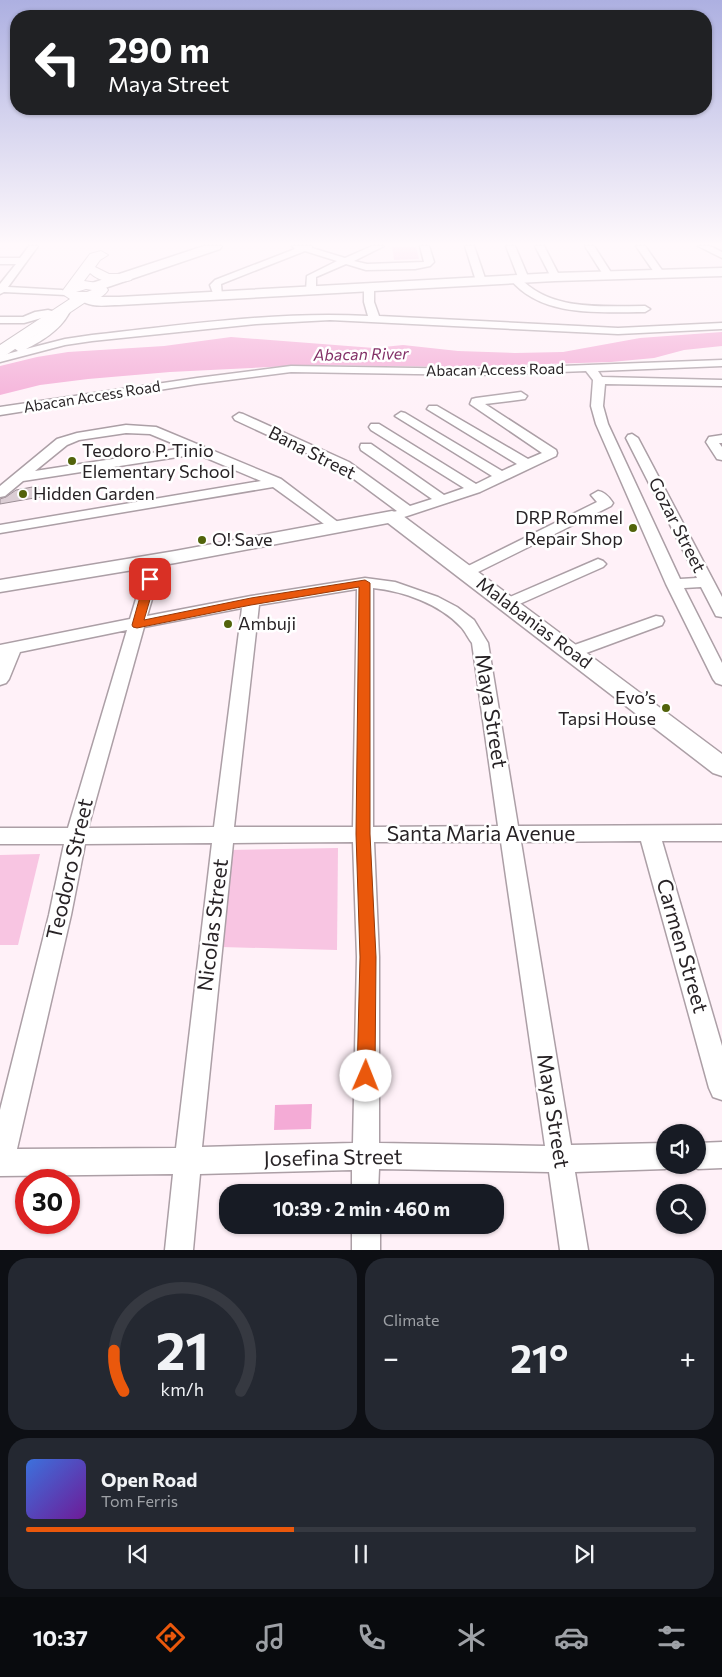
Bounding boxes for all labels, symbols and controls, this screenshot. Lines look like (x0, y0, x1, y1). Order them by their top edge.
text: 290 m (108, 27, 210, 70)
icon: left (25, 30, 90, 95)
text: Maya Street (108, 70, 229, 97)
water label: Abacan River (312, 343, 409, 364)
street label: Abacan Access Road (426, 359, 564, 379)
street label: Abacan Access Road (22, 376, 161, 416)
street label: Bana Street (265, 421, 360, 483)
place label: Teodoro P. Tinio Elementary School (82, 439, 235, 482)
marker: Teodoro P. Tinio Elementary School (66, 455, 78, 467)
street label: Gozar Street (645, 473, 711, 576)
place label: Hidden Garden (33, 482, 155, 504)
marker: Hidden Garden (17, 488, 29, 500)
place label: DRP Rommel Repair Shop (515, 506, 623, 549)
marker: DRP Rommel Repair Shop (627, 522, 639, 534)
place label: O! Save (212, 528, 273, 550)
marker: O! Save (196, 534, 208, 546)
pin (129, 558, 171, 600)
icon: arrive (136, 565, 164, 593)
street label: Malabanias Road (473, 572, 597, 673)
place label: Ambuji (238, 612, 296, 634)
marker: Ambuji (222, 618, 234, 630)
street label: Maya Street (471, 652, 514, 770)
place label: Evo’s Tapsi House (558, 686, 656, 729)
marker: Evo’s Tapsi House (660, 702, 672, 714)
street label: Teodoro Street (40, 796, 97, 942)
street label: Santa Maria Avenue (387, 820, 575, 845)
street label: Nicolas Street (191, 857, 232, 993)
street label: Carmen Street (652, 876, 715, 1016)
position arrow (339, 1049, 391, 1101)
street label: Maya Street (533, 1052, 576, 1170)
map controls (656, 1124, 706, 1234)
button: sound (656, 1124, 706, 1174)
street label: Josefina Street (263, 1143, 403, 1170)
speed limit sign: 30 (15, 1169, 80, 1234)
button: search (656, 1184, 706, 1234)
text: 10:39 · 2 min · 460 m (273, 1197, 450, 1220)
text: Climate (383, 1310, 439, 1329)
text: 21 (156, 1317, 209, 1381)
text: 21° (510, 1334, 568, 1381)
text: − (383, 1340, 399, 1374)
text: + (680, 1340, 696, 1374)
text: km/h (161, 1378, 204, 1400)
text: Open Road (101, 1468, 197, 1491)
text: Tom Ferris (101, 1491, 178, 1510)
icon: previous (124, 1540, 152, 1568)
icon: pause (347, 1540, 375, 1568)
icon: next (570, 1540, 598, 1568)
icon: directions (153, 1620, 188, 1655)
icon: music (253, 1620, 288, 1655)
icon: phone (354, 1620, 389, 1655)
icon: climate (454, 1620, 489, 1655)
icon: car (554, 1620, 589, 1655)
icon: filters (654, 1620, 689, 1655)
text: 10:37 (33, 1624, 88, 1651)

